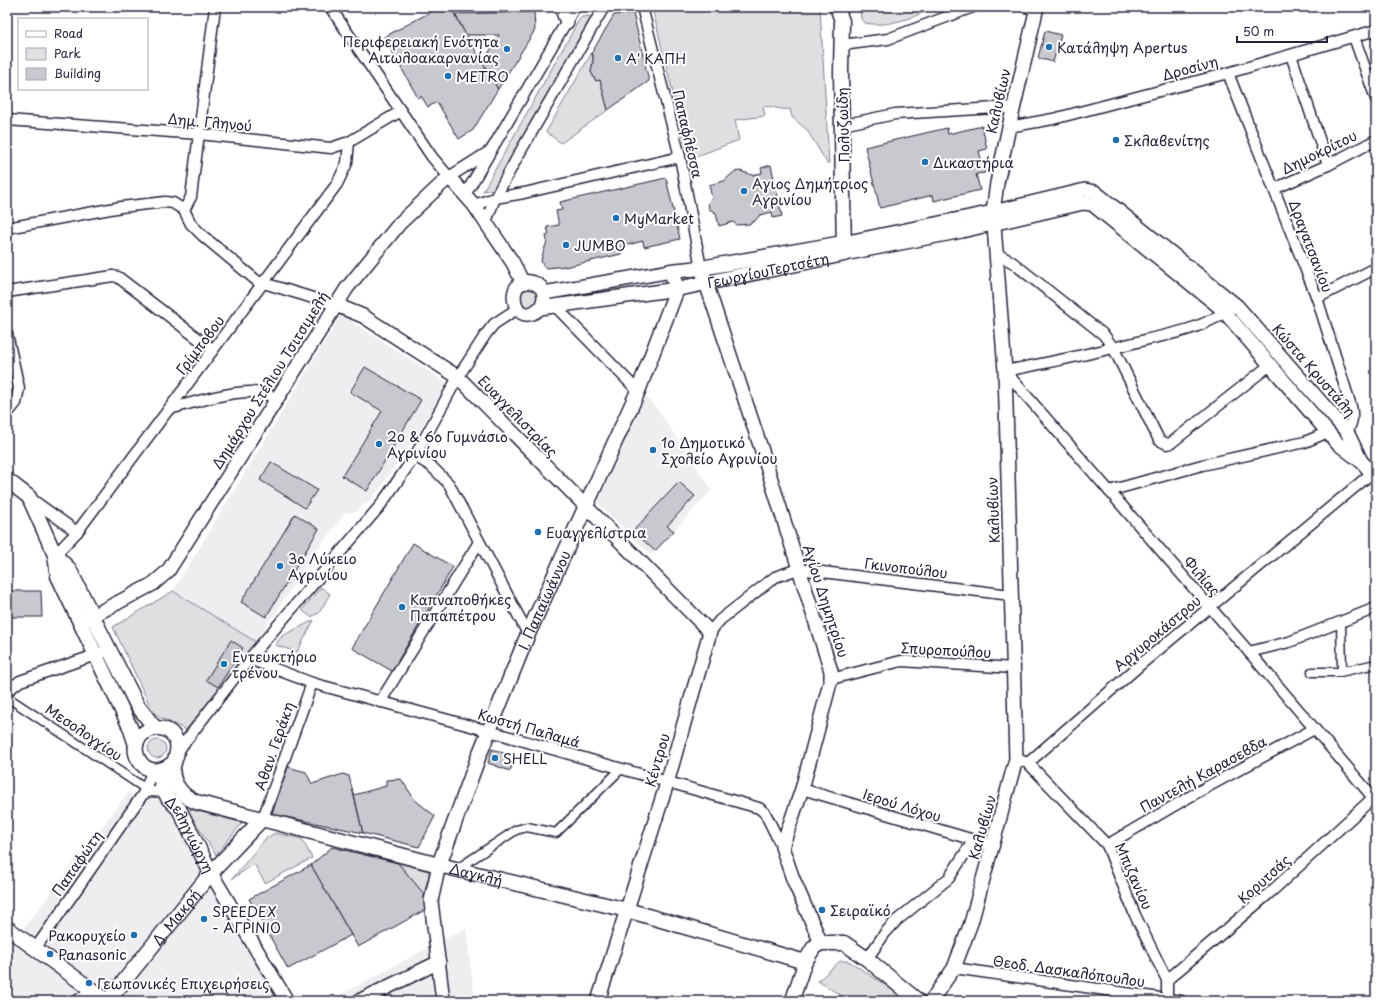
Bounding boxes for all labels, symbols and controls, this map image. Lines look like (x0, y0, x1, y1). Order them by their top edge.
legend (18, 18, 148, 90)
scale bar (1237, 18, 1327, 44)
text: 50 m (1243, 22, 1274, 40)
text: Road (54, 24, 83, 42)
place label: Περιφερειακή Ενότητα Αιτωλοακαρνανίας (342, 31, 499, 68)
place label: Κατάληψη Apertus (1057, 37, 1187, 58)
marker: Κατάληψη Apertus (1044, 42, 1054, 52)
text: Park (54, 44, 81, 62)
marker: Περιφερειακή Ενότητα Αιτωλοακαρνανίας (502, 44, 512, 54)
place label: Α' ΚΑΠΗ (626, 48, 686, 69)
street label: Δροσίνη (1160, 51, 1220, 85)
marker: Α' ΚΑΠΗ (613, 53, 623, 63)
text: Building (54, 64, 101, 82)
place label: METRO (456, 66, 509, 87)
street label: Καλυβίων (980, 66, 1016, 136)
marker: METRO (443, 71, 453, 81)
street label: Πολυζωίδη (831, 87, 855, 163)
street label: Παπαφλέσσα (668, 88, 708, 180)
street label: Δημ. Γληνού (167, 108, 253, 136)
street label: Δημοκρίτου (1278, 125, 1360, 179)
place label: Σκλαβενίτης (1124, 130, 1210, 151)
marker: Σκλαβενίτης (1111, 135, 1121, 145)
place label: Δικαστήρια (933, 152, 1014, 173)
marker: Δικαστήρια (920, 157, 930, 167)
place label: Αγιος Δημήτριος Αγρινίου (752, 173, 868, 210)
marker: Αγιος Δημήτριος Αγρινίου (739, 186, 749, 196)
street label: Δραγατσανίου (1284, 197, 1338, 295)
place label: MyMarket (624, 208, 694, 229)
marker: MyMarket (611, 213, 621, 223)
place label: JUMBO (574, 235, 626, 256)
marker: JUMBO (561, 240, 571, 250)
street label: ΓεωργίουΤερτσέτη (705, 247, 831, 293)
street label: Δημάρχου Στέλιου Τσιτσιμελή (206, 287, 334, 473)
street label: Γρίμποβου (171, 311, 229, 379)
street label: Κώστα Κρυστάλη (1267, 319, 1361, 421)
street label: Ευαγγελιστρίας (473, 370, 563, 462)
place label: 2ο & 6ο Γυμνάσιο Αγρινίου (387, 426, 508, 463)
place label: 1ο Δημοτικό Σχολείο Αγρινίου (661, 432, 778, 469)
marker: 2ο & 6ο Γυμνάσιο Αγρινίου (374, 439, 384, 449)
marker: 1ο Δημοτικό Σχολείο Αγρινίου (648, 445, 658, 455)
street label: Καλυβίων (981, 476, 1005, 544)
place label: Ευαγγελίστρια (546, 522, 646, 543)
marker: Ευαγγελίστρια (533, 527, 543, 537)
street label: Αγίου Δημητρίου (798, 542, 854, 660)
street label: Ι. Παπαϊωάννου (512, 547, 575, 653)
place label: 3ο Λύκειο Αγρινίου (288, 548, 357, 585)
street label: Φιλίας (1179, 551, 1225, 601)
street label: Γκινοπούλου (863, 552, 949, 584)
marker: 3ο Λύκειο Αγρινίου (275, 561, 285, 571)
place label: Καπναποθήκες Παπαπέτρου (410, 589, 511, 626)
street label: Αργυροκάστρου (1109, 590, 1205, 676)
marker: Καπναποθήκες Παπαπέτρου (397, 602, 407, 612)
street label: Σπυροπούλου (900, 637, 992, 663)
place label: Εντευκτήριο τρένου (232, 646, 317, 683)
marker: Εντευκτήριο τρένου (219, 659, 229, 669)
street label: Μεσολογγίου (41, 698, 127, 766)
street label: Αθαν. Γεράκη (249, 699, 299, 793)
street label: Κωστή Παλαμά (475, 703, 583, 753)
street label: Παντελή Καρασεβδα (1136, 730, 1270, 818)
street label: Κέντρου (639, 731, 675, 789)
place label: SHELL (503, 748, 548, 769)
marker: SHELL (490, 753, 500, 763)
street label: Ιερού Λόχου (860, 783, 944, 827)
street label: Δεληγιώργη (161, 791, 220, 876)
street label: Καλυβίων (963, 792, 1001, 862)
street label: Παπαφώτη (47, 826, 107, 900)
street label: Μπιζανίου (1110, 839, 1158, 913)
street label: Κορυτσάς (1233, 850, 1295, 908)
street label: Δαγκλή (447, 857, 505, 890)
street label: Δ. Μακρή (147, 884, 205, 949)
place label: Σειραϊκό (830, 900, 891, 921)
place label: SPEEDEX - ΑΓΡΙΝΙΟ (212, 901, 281, 938)
marker: Σειραϊκό (817, 905, 827, 915)
marker: SPEEDEX - ΑΓΡΙΝΙΟ (199, 914, 209, 924)
place label: Ρακορυχείο (48, 925, 126, 946)
marker: Ρακορυχείο (129, 930, 139, 940)
place label: Panasonic (58, 944, 126, 965)
marker: Panasonic (45, 949, 55, 959)
street label: Θεοδ. Δασκαλόπουλου (992, 950, 1146, 992)
place label: Γεωπονικές Επιχειρήσεις (97, 973, 270, 994)
marker: Γεωπονικές Επιχειρήσεις (84, 978, 94, 988)

